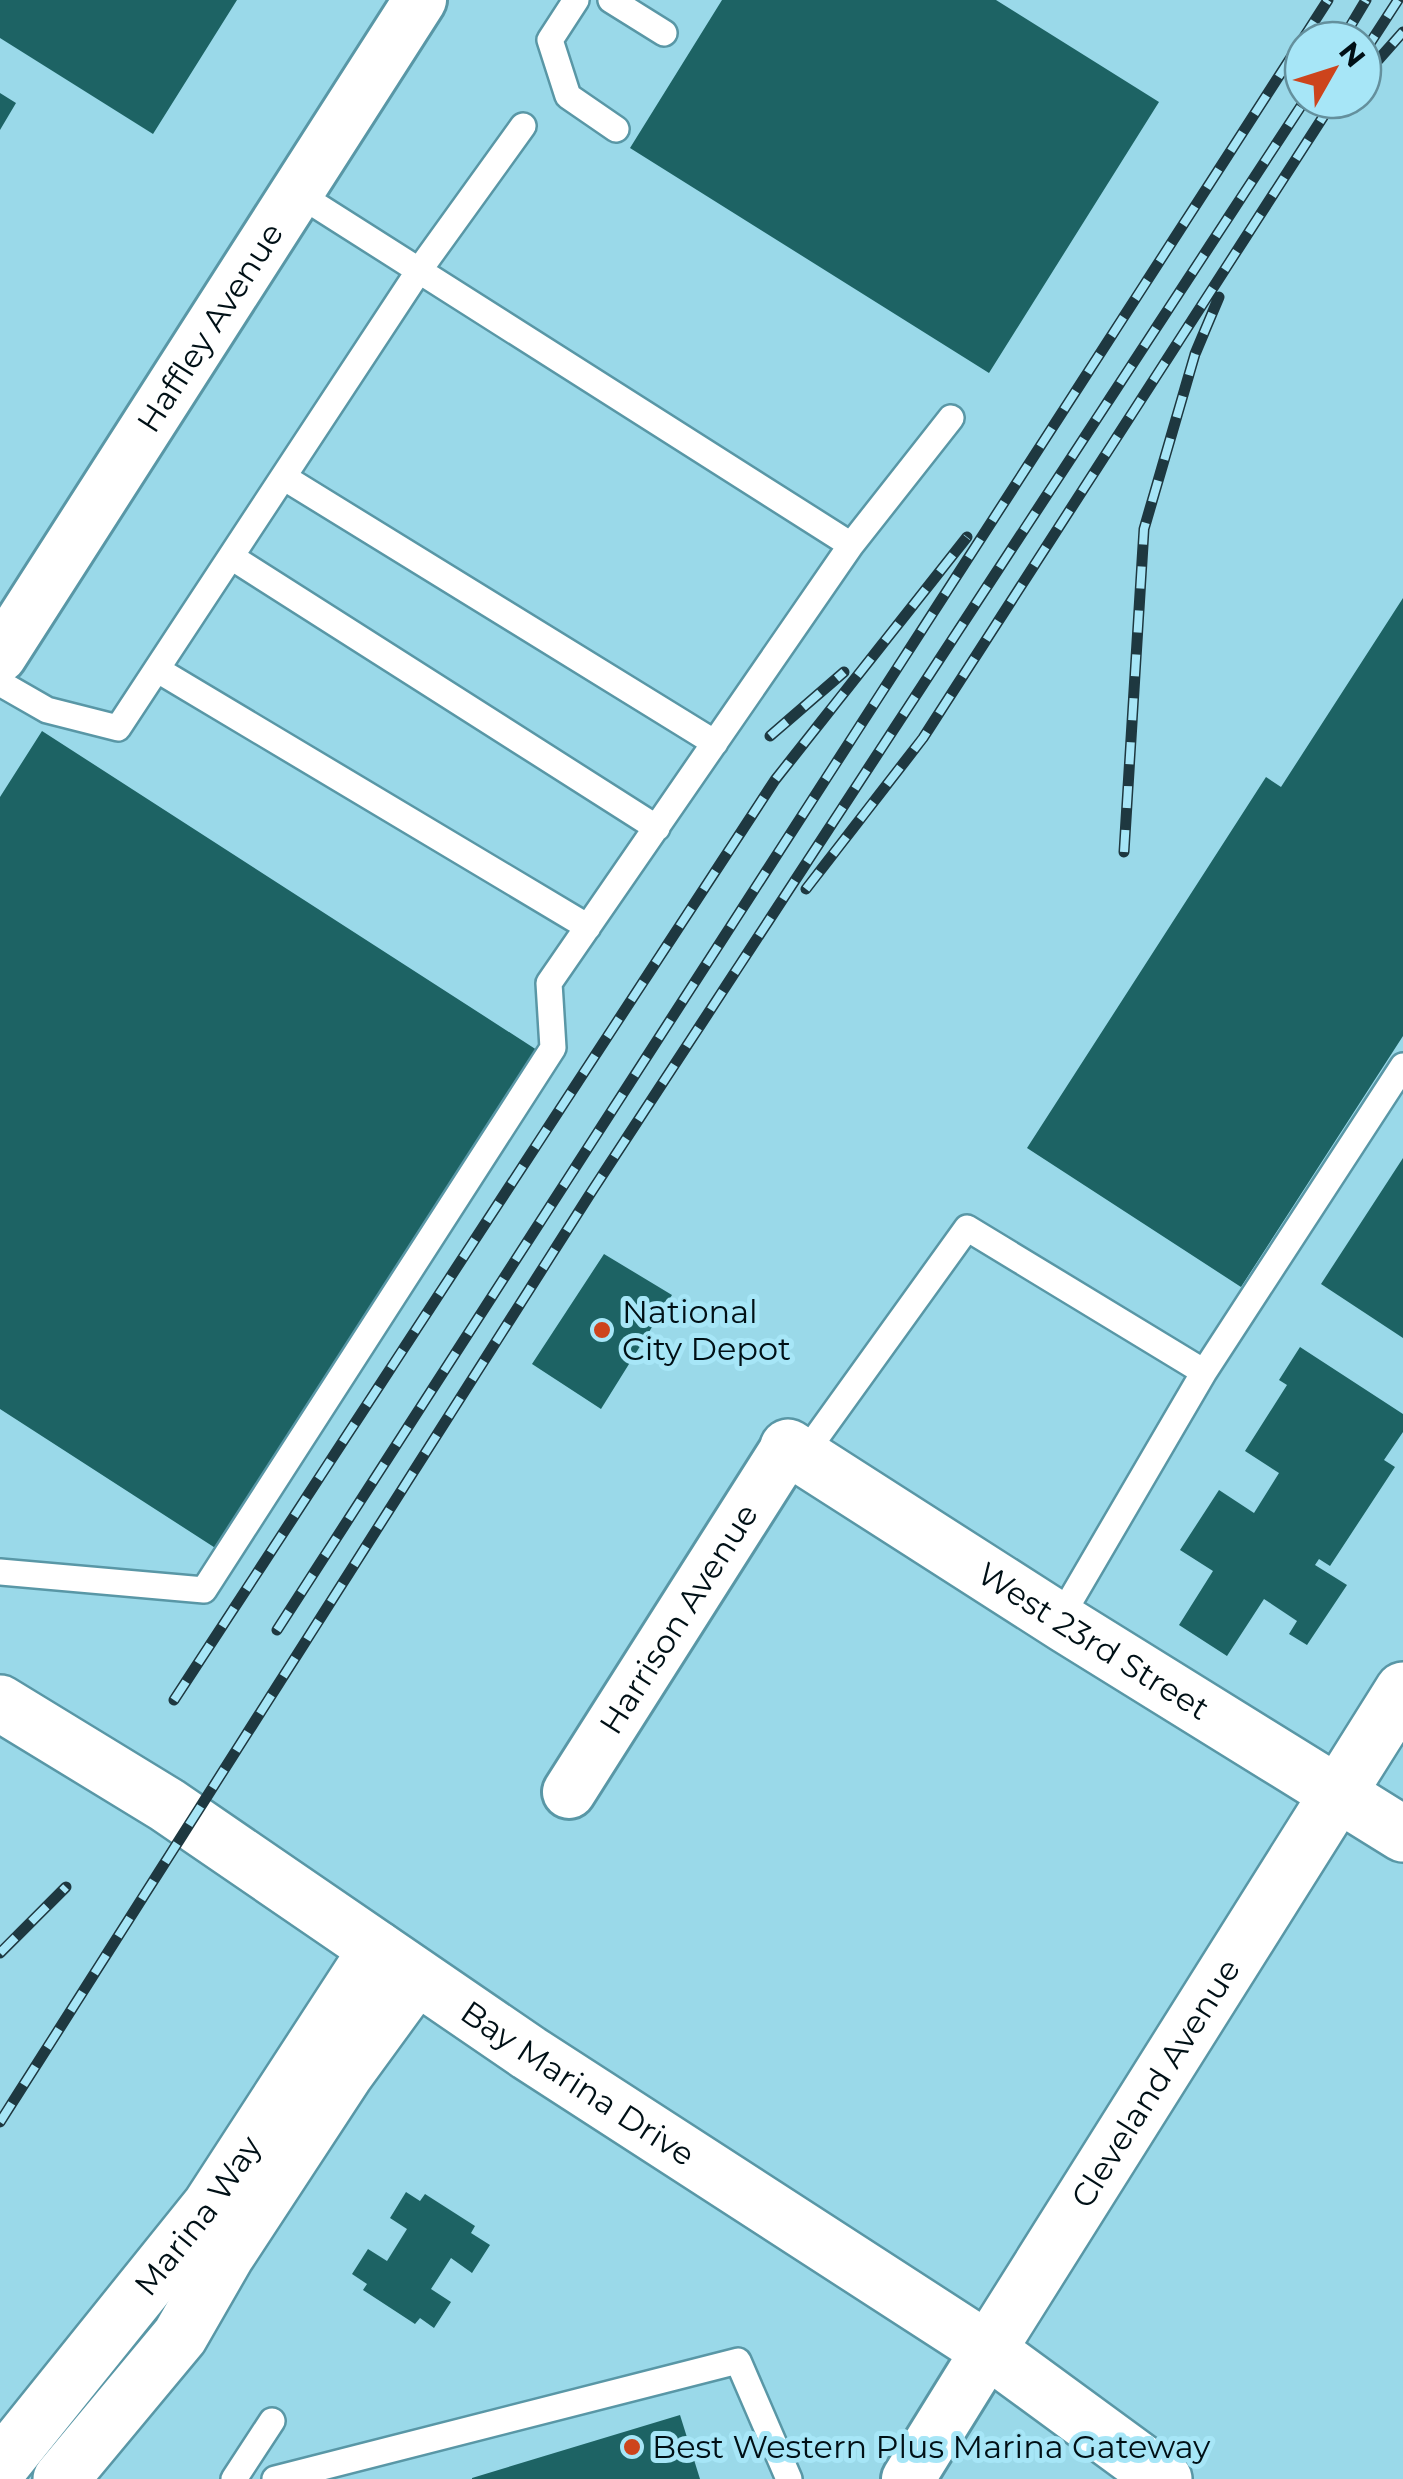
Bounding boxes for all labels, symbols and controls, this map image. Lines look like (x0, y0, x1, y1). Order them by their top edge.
north arrow (1283, 20, 1383, 120)
text: N (1332, 35, 1373, 74)
street label: Haffley Avenue (128, 215, 291, 439)
place label: National City Depot (622, 1292, 791, 1368)
marker: National City Depot (591, 1319, 613, 1341)
street label: Harrison Avenue (591, 1496, 766, 1741)
street label: West 23rd Street (971, 1554, 1217, 1728)
street label: Cleveland Avenue (1062, 1951, 1248, 2215)
street label: Bay Marina Drive (454, 1992, 702, 2174)
street label: Marina Way (126, 2128, 270, 2303)
place label: Best Western Plus Marina Gateway (652, 2427, 1211, 2466)
marker: Best Western Plus Marina Gateway (621, 2436, 643, 2458)

